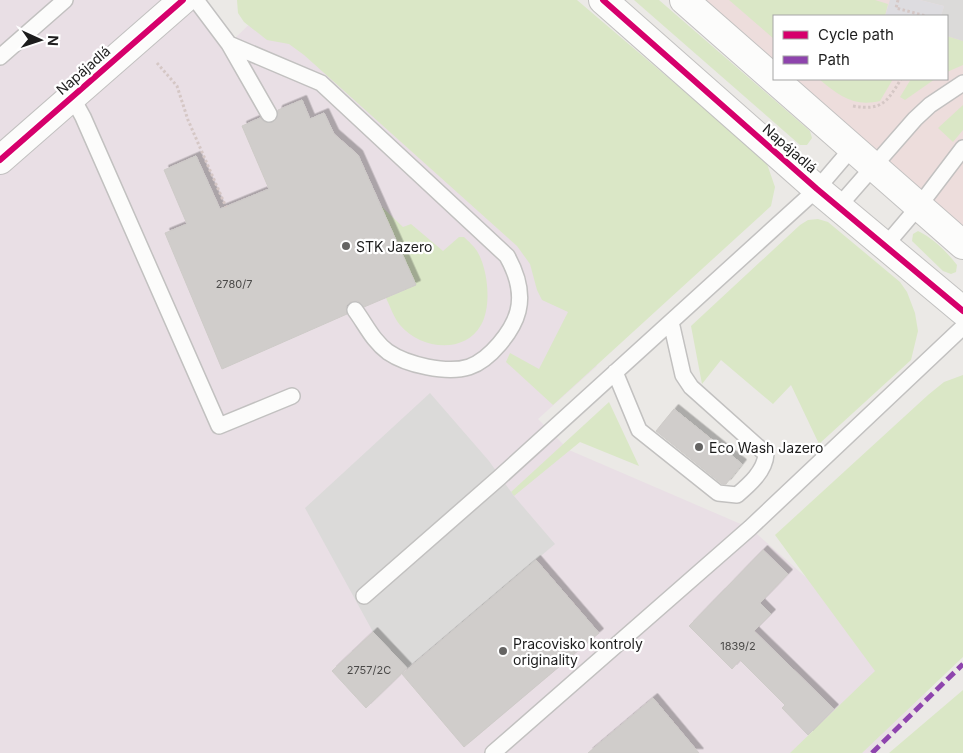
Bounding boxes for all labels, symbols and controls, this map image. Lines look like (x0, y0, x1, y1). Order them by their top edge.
north arrow (15, 15, 65, 65)
legend (773, 15, 948, 80)
text: Cycle path (818, 25, 894, 44)
street label: Napájadlá (53, 42, 113, 98)
text: Path (818, 50, 850, 69)
street label: Napájadlá (759, 120, 821, 176)
place label: STK Jazero (356, 238, 432, 255)
marker: STK Jazero (340, 240, 352, 252)
house number: 2780/7 (216, 277, 252, 291)
place label: Eco Wash Jazero (709, 439, 823, 456)
marker: Eco Wash Jazero (693, 441, 705, 453)
place label: Pracovisko kontroly originality (513, 635, 643, 668)
house number: 1839/2 (720, 639, 756, 653)
marker: Pracovisko kontroly originality (497, 645, 509, 657)
house number: 2757/2C (347, 663, 391, 677)

